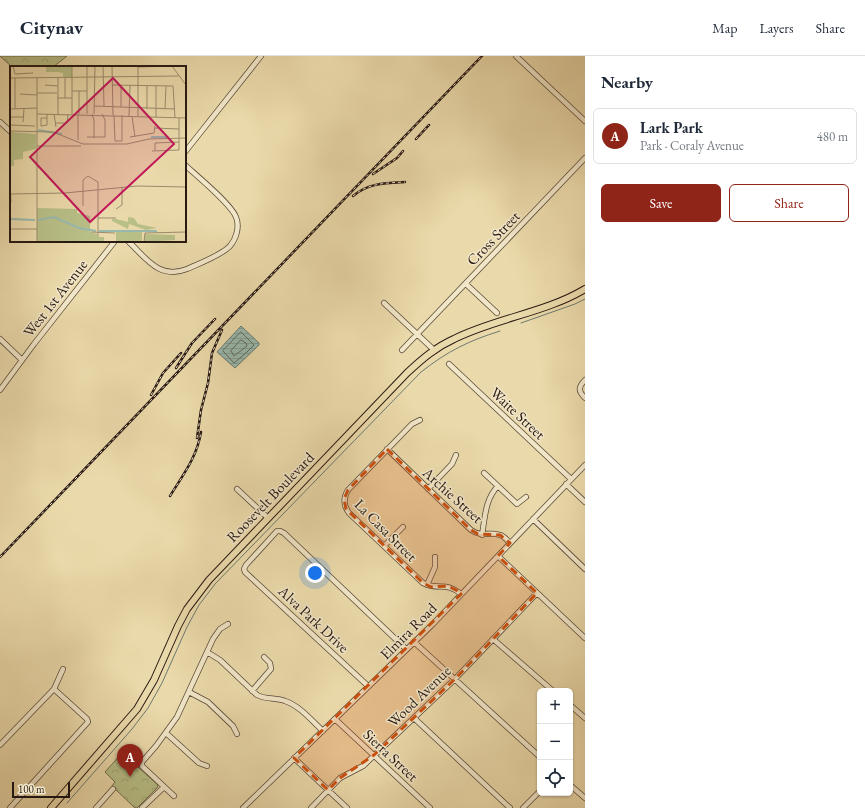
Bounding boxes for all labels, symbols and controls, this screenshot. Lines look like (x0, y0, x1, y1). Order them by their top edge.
text: Citynav (20, 15, 83, 40)
text: Map (712, 19, 737, 37)
text: Layers (759, 19, 794, 37)
text: Share (816, 19, 845, 37)
inset map (10, 66, 186, 242)
text: Nearby (601, 71, 653, 93)
text: Lark Park (640, 118, 703, 137)
text: A (610, 128, 620, 145)
text: 480 m (817, 128, 848, 145)
text: Park · Coraly Avenue (640, 137, 744, 154)
button: Save (601, 184, 721, 222)
button: Share (729, 184, 849, 222)
street label: Cross Street (462, 206, 524, 269)
street label: West 1st Avenue (19, 255, 91, 341)
street label: Waite Street (487, 383, 550, 443)
street label: Roosevelt Boulevard (222, 448, 318, 546)
street label: Archie Street (418, 462, 487, 527)
street label: La Casa Street (351, 495, 422, 566)
your location (305, 563, 325, 583)
street label: Alva Park Drive (274, 581, 353, 657)
street label: Elmira Road (376, 598, 441, 663)
street label: Wood Avenue (383, 661, 455, 731)
map controls (537, 688, 573, 796)
button: + (537, 688, 573, 724)
button: − (537, 724, 573, 760)
street label: Sierra Street (359, 725, 423, 785)
pin: A (117, 744, 143, 777)
button: locate (537, 760, 573, 796)
scale bar (12, 780, 70, 799)
text: 100 m (18, 782, 45, 796)

